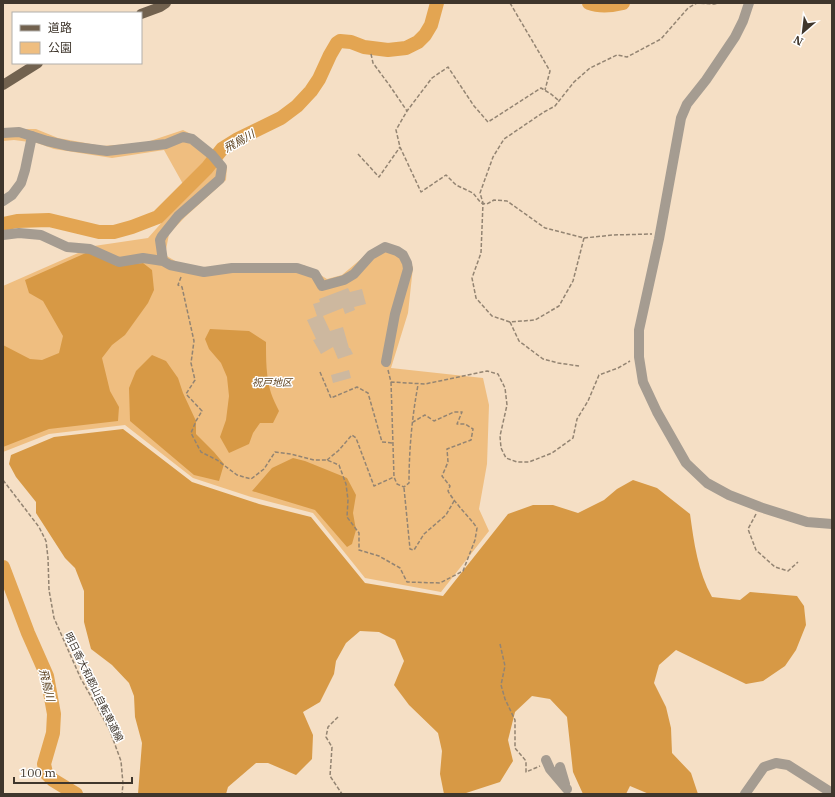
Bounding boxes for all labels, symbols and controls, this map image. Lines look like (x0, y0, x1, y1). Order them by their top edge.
legend (12, 12, 142, 64)
north arrow (783, 12, 823, 52)
text: 道路 (48, 20, 72, 35)
text: N (791, 32, 805, 49)
text: 公園 (48, 40, 72, 55)
water label: 飛鳥川 (221, 126, 258, 155)
park label: 祝戸地区 (252, 376, 294, 389)
street label: 明日香大和郡山自転車道線 (62, 630, 126, 744)
water label: 飛鳥川 (36, 667, 58, 704)
scale bar (14, 759, 132, 785)
text: 100 m (20, 765, 56, 780)

